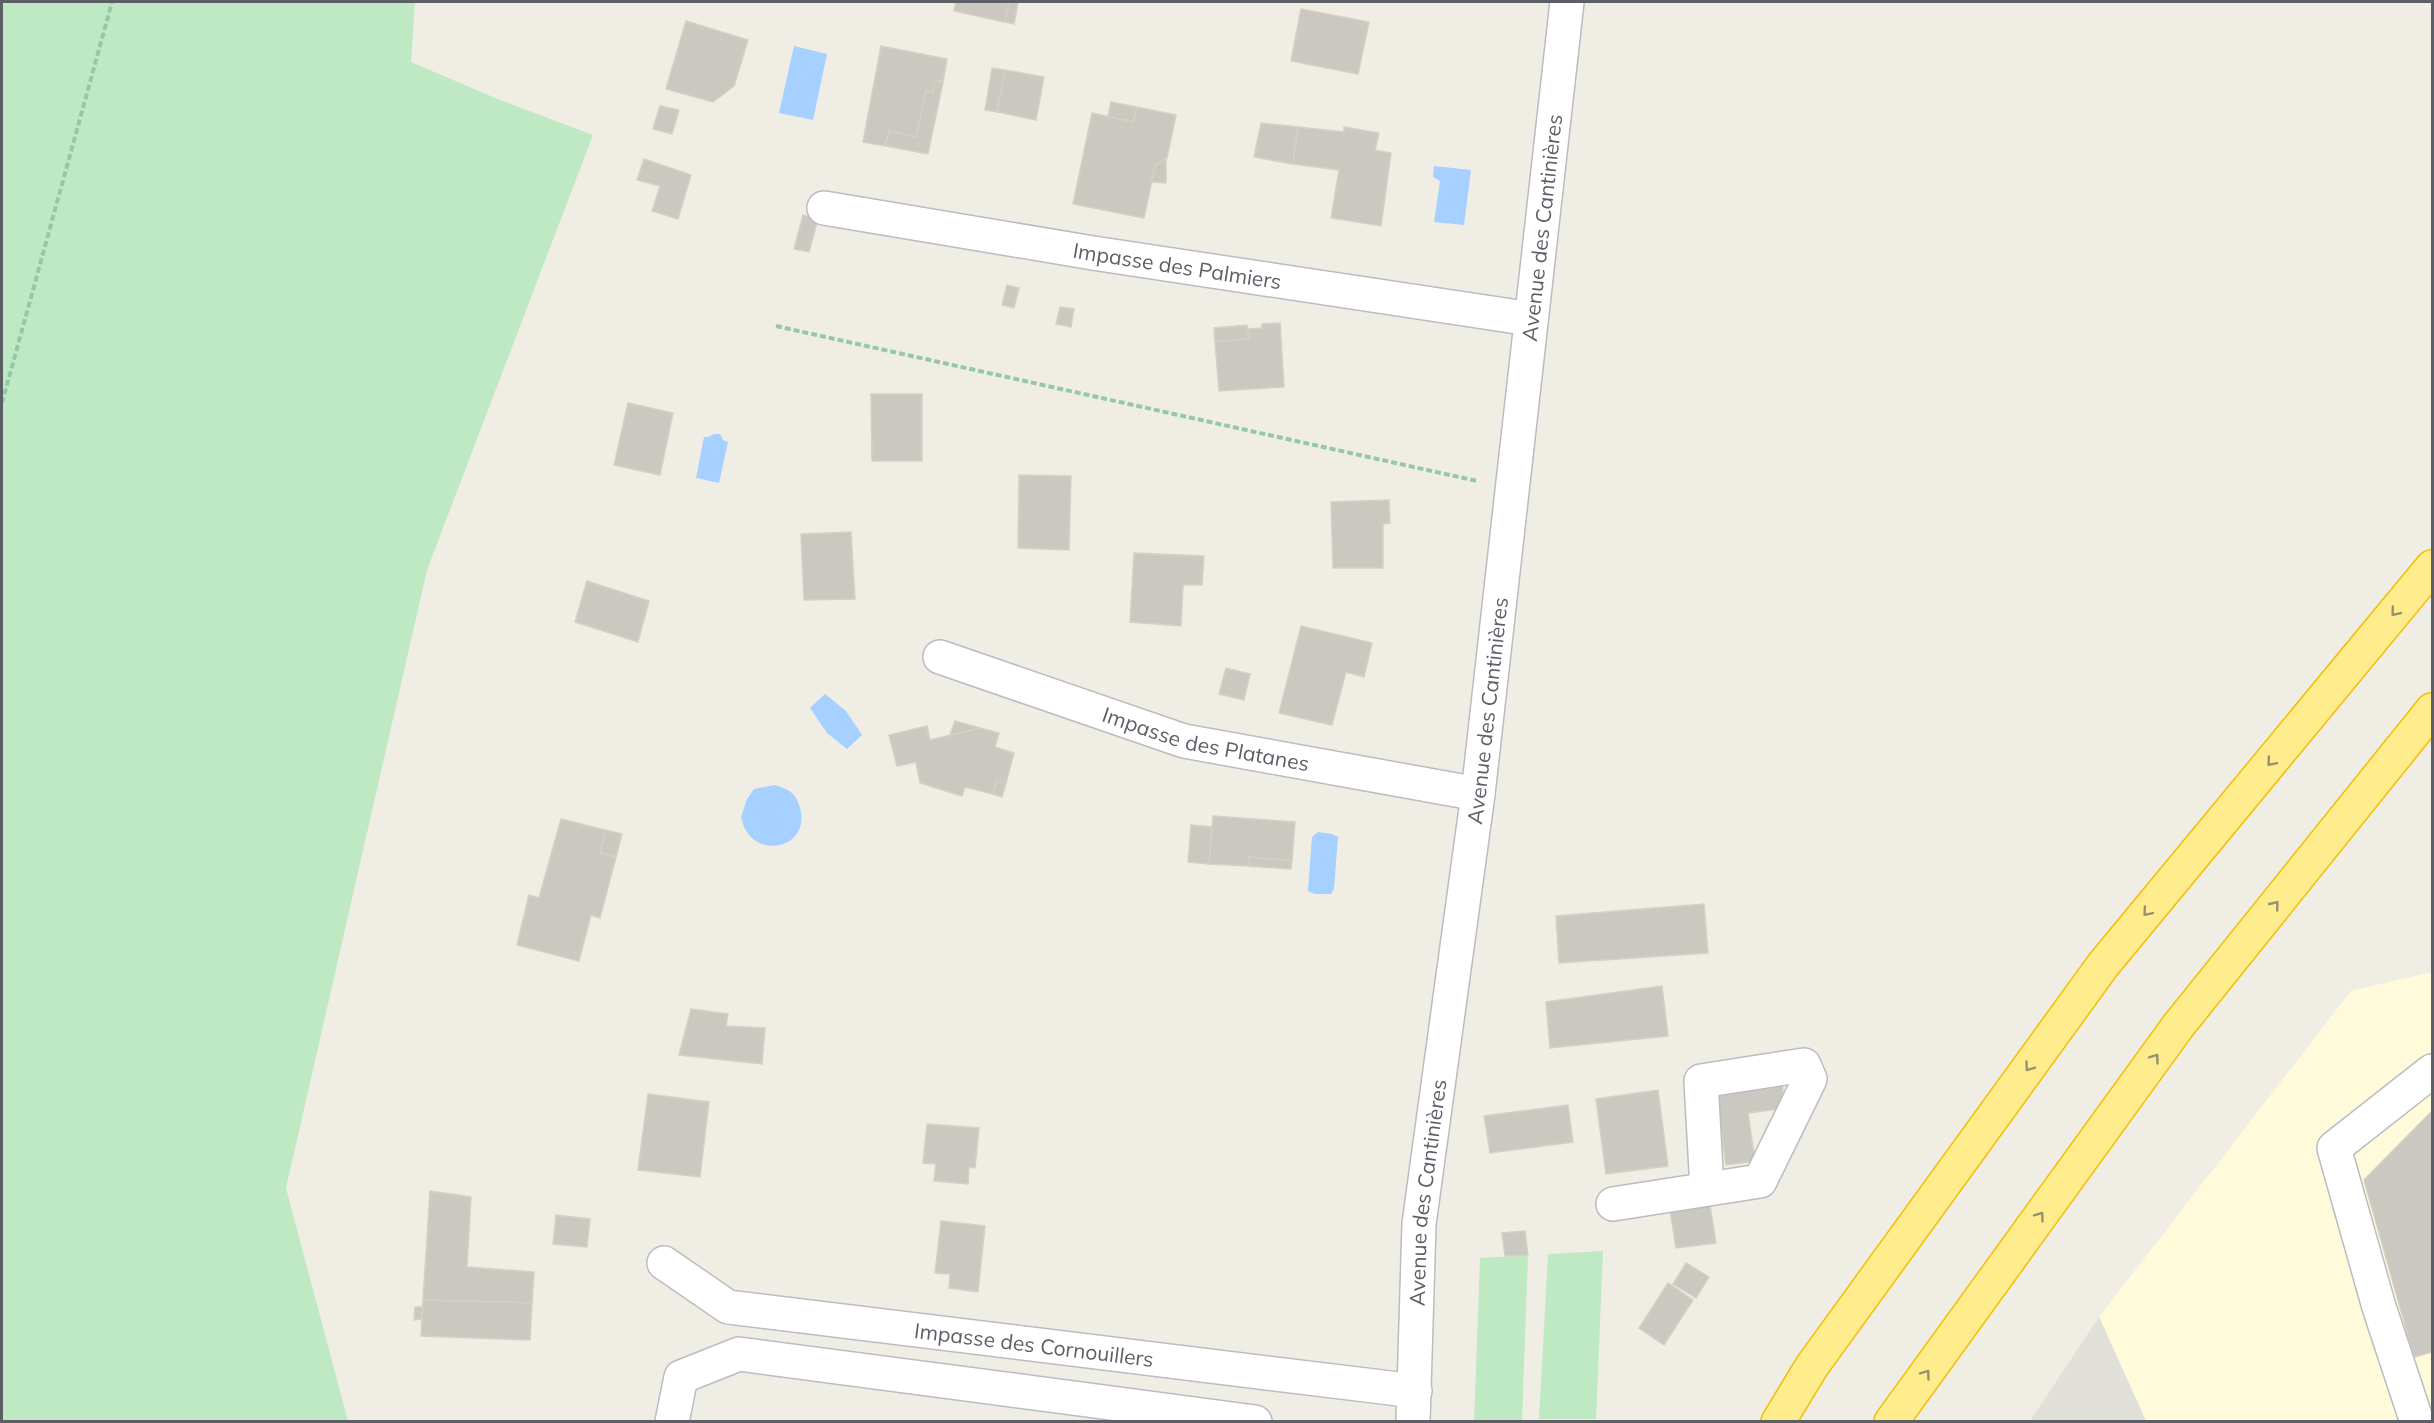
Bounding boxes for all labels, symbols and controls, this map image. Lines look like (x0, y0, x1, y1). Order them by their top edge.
street label: Avenue des Cantinières (1516, 113, 1567, 342)
street label: Impasse des Palmiers (1071, 237, 1283, 294)
street label: Avenue des Cantinières (1461, 596, 1513, 826)
one-way arrow (2392, 605, 2403, 616)
street label: Impasse des Platanes (1099, 701, 1311, 776)
one-way arrow (2267, 755, 2278, 766)
one-way arrow (2268, 901, 2279, 912)
one-way arrow (2143, 905, 2154, 916)
one-way arrow (2147, 1054, 2158, 1065)
one-way arrow (2025, 1061, 2036, 1072)
street label: Avenue des Cantinières (1404, 1078, 1452, 1306)
one-way arrow (2033, 1212, 2044, 1223)
street label: Impasse des Cornouillers (913, 1317, 1155, 1372)
one-way arrow (1918, 1370, 1929, 1381)

